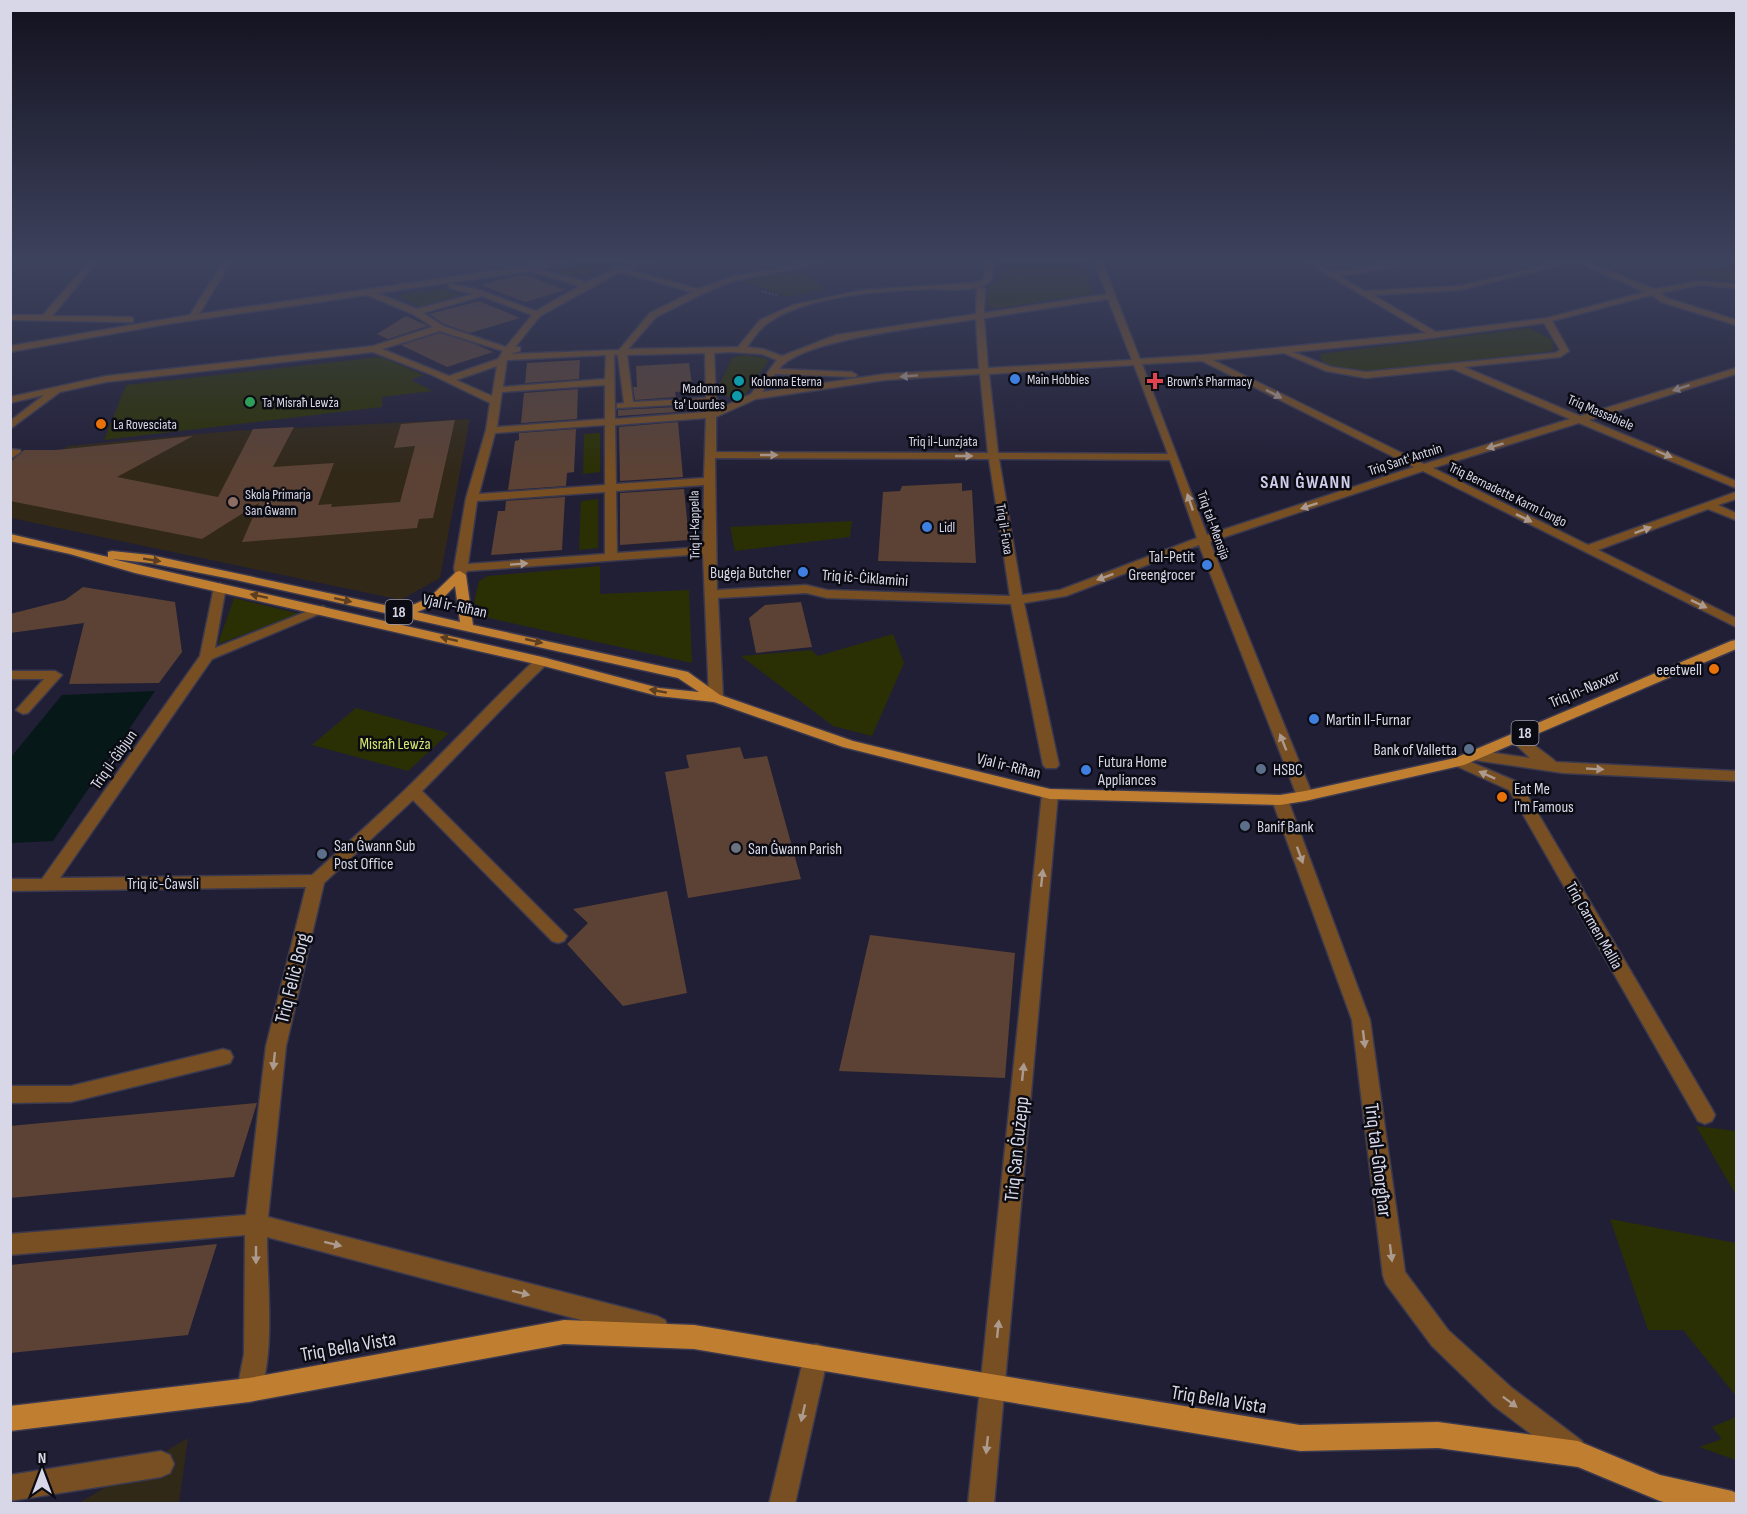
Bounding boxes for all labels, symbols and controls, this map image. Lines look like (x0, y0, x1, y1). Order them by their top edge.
one-way arrow (899, 371, 918, 380)
place label: Main Hobbies (1027, 371, 1089, 388)
marker: Main Hobbies (1008, 372, 1022, 386)
place label: Kolonna Eterna (751, 373, 822, 390)
place label: Brown's Pharmacy (1167, 373, 1253, 390)
marker: Kolonna Eterna (732, 374, 746, 388)
marker: Brown's Pharmacy (1148, 374, 1162, 388)
place label: Madonna ta' Lourdes (674, 380, 725, 413)
one-way arrow (1672, 384, 1690, 394)
marker: Madonna ta' Lourdes (730, 389, 744, 403)
one-way arrow (1265, 389, 1282, 398)
street label: Triq Massabiele (1565, 391, 1637, 434)
place label: Ta' Misraħ Lewża (262, 394, 339, 411)
marker: Ta' Misraħ Lewża (243, 395, 257, 409)
place label: La Rovesciata (113, 416, 177, 433)
marker: La Rovesciata (94, 417, 108, 431)
street label: Triq il-Lunzjata (908, 433, 978, 450)
street label: Triq Sant' Antnin (1366, 440, 1444, 479)
one-way arrow (1486, 442, 1504, 452)
one-way arrow (1655, 449, 1673, 459)
one-way arrow (760, 450, 779, 460)
one-way arrow (955, 451, 974, 461)
street label: Triq Bernadette Karm Longo (1446, 458, 1570, 531)
district label: SAN ĠWANN (1260, 472, 1352, 493)
place label: Skola Primarja San Ġwann (245, 486, 311, 519)
street label: Triq tal-Mensija (1193, 488, 1234, 562)
street label: Triq il-Kappella (685, 490, 704, 560)
one-way arrow (1184, 493, 1194, 511)
marker: Skola Primarja San Ġwann (226, 495, 240, 509)
one-way arrow (1300, 501, 1318, 511)
street label: Triq il-Fuxa (992, 502, 1017, 556)
one-way arrow (1515, 513, 1532, 523)
place label: Lidl (939, 519, 955, 536)
marker: Lidl (920, 520, 934, 534)
one-way arrow (1634, 524, 1652, 534)
place label: Tal-Petit Greengrocer (1128, 548, 1195, 585)
one-way arrow (143, 556, 162, 565)
marker: Tal-Petit Greengrocer (1200, 558, 1214, 572)
one-way arrow (509, 559, 528, 568)
place label: Bugeja Butcher (710, 564, 791, 583)
marker: Bugeja Butcher (796, 565, 810, 579)
street label: Triq iċ-Ċiklamini (821, 566, 909, 591)
one-way arrow (1096, 572, 1114, 582)
one-way arrow (249, 590, 268, 600)
street label: Vjal ir-Riħan (421, 590, 489, 623)
one-way arrow (334, 596, 353, 605)
one-way arrow (1690, 599, 1707, 609)
road number: 18 (386, 600, 412, 624)
one-way arrow (440, 634, 458, 644)
one-way arrow (525, 636, 543, 646)
place label: eeetwell (1657, 661, 1702, 680)
marker: eeetwell (1707, 662, 1721, 676)
street label: Triq in-Naxxar (1546, 666, 1623, 713)
one-way arrow (649, 686, 668, 695)
place label: Martin Il-Furnar (1326, 711, 1411, 730)
marker: Martin Il-Furnar (1307, 712, 1321, 726)
road number: 18 (1512, 721, 1538, 745)
street label: Triq il-Ġibjun (87, 727, 141, 793)
one-way arrow (1278, 733, 1287, 751)
park label: Misraħ Lewża (359, 735, 431, 754)
place label: Bank of Valletta (1373, 741, 1457, 760)
marker: Bank of Valletta (1462, 742, 1476, 756)
street label: Vjal ir-Riħan (975, 749, 1043, 784)
place label: Futura Home Appliances (1097, 753, 1167, 790)
place label: HSBC (1273, 761, 1303, 780)
marker: HSBC (1254, 762, 1268, 776)
marker: Futura Home Appliances (1079, 763, 1093, 777)
one-way arrow (1585, 765, 1604, 774)
one-way arrow (1477, 770, 1495, 780)
place label: Eat Me I'm Famous (1514, 780, 1574, 817)
marker: Eat Me I'm Famous (1495, 790, 1509, 804)
place label: Banif Bank (1257, 818, 1314, 837)
marker: Banif Bank (1238, 819, 1252, 833)
place label: San Ġwann Sub Post Office (334, 837, 416, 874)
place label: San Ġwann Parish (748, 840, 842, 859)
marker: San Ġwann Parish (729, 841, 743, 855)
one-way arrow (1296, 846, 1306, 864)
marker: San Ġwann Sub Post Office (315, 847, 329, 861)
one-way arrow (1037, 869, 1047, 888)
street label: Triq iċ-Ċawsli (127, 875, 199, 894)
street label: Triq Carmen Mallia (1561, 879, 1626, 973)
street label: Triq Feliċ Borg (270, 931, 316, 1026)
one-way arrow (1359, 1030, 1368, 1049)
one-way arrow (269, 1051, 279, 1070)
one-way arrow (1018, 1063, 1028, 1082)
street label: Triq San Ġużepp (1000, 1095, 1034, 1203)
street label: Triq tal-Għorgħar (1359, 1102, 1397, 1219)
one-way arrow (324, 1240, 342, 1249)
one-way arrow (1387, 1244, 1396, 1263)
one-way arrow (251, 1245, 261, 1264)
one-way arrow (512, 1288, 531, 1298)
one-way arrow (993, 1319, 1003, 1338)
street label: Triq Bella Vista (299, 1327, 398, 1367)
street label: Triq Bella Vista (1169, 1381, 1268, 1419)
one-way arrow (1502, 1396, 1518, 1409)
one-way arrow (797, 1403, 807, 1422)
one-way arrow (982, 1436, 992, 1455)
north arrow (12, 1442, 72, 1502)
text: N (38, 1449, 46, 1468)

